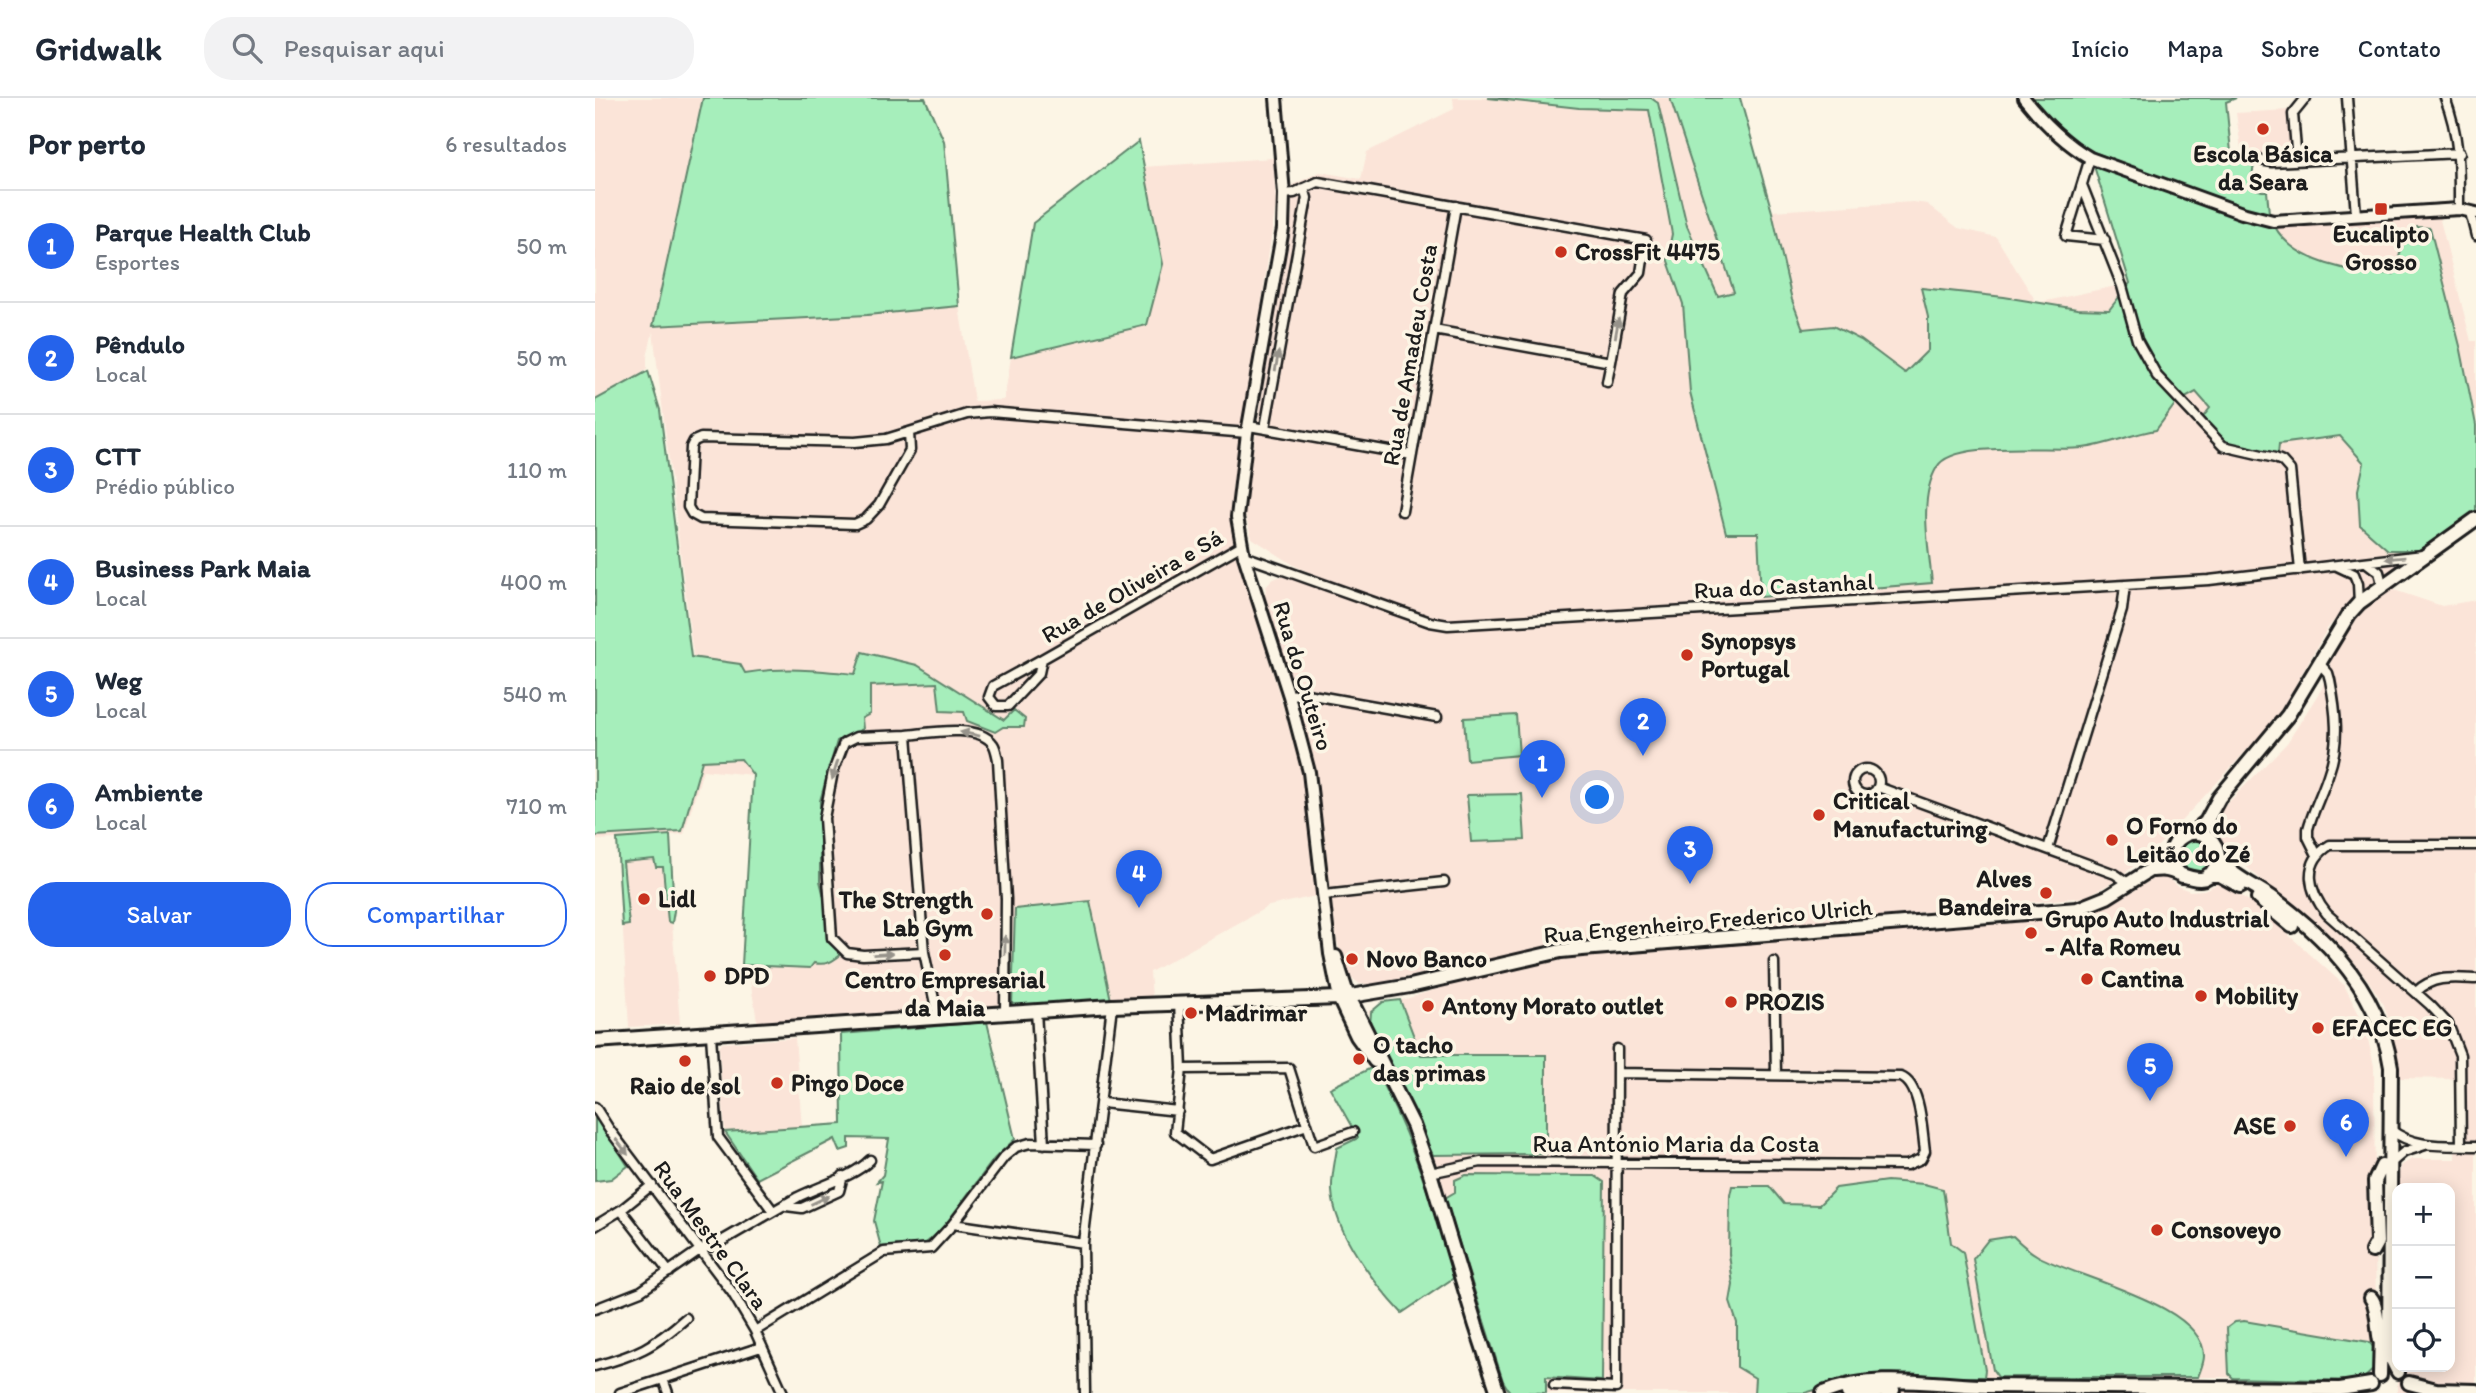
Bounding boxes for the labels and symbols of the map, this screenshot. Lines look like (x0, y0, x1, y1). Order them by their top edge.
marker: Escola Básica da Seara (2255, 121, 2271, 137)
place label: Escola Básica da Seara (2193, 139, 2333, 196)
marker: Eucalipto Grosso (2373, 201, 2389, 217)
place label: Eucalipto Grosso (2333, 219, 2429, 276)
place label: CrossFit 4475 (1575, 237, 1720, 266)
street label: Rua de Amadeu Costa (1376, 242, 1443, 468)
marker: CrossFit 4475 (1553, 244, 1569, 260)
one-way arrow (1612, 317, 1623, 339)
one-way arrow (1272, 350, 1283, 372)
street label: Rua de Oliveira e Sá (1036, 522, 1228, 649)
one-way arrow (2383, 553, 2405, 564)
street label: Rua do Castanhal (1693, 566, 1875, 605)
street label: Rua do Outeiro (1267, 598, 1340, 754)
place label: Synopsys Portugal (1701, 626, 1796, 684)
marker: Synopsys Portugal (1679, 647, 1695, 663)
pin: 2 (1620, 698, 1666, 756)
one-way arrow (959, 728, 981, 739)
pin: 1 (1519, 740, 1565, 798)
one-way arrow (829, 760, 839, 781)
your location (1580, 780, 1614, 814)
place label: Critical Manufacturing (1833, 786, 1988, 844)
marker: Critical Manufacturing (1811, 807, 1827, 823)
place label: O Forno do Leitão do Zé (2126, 811, 2250, 868)
pin: 3 (1667, 826, 1713, 884)
marker: O Forno do Leitão do Zé (2104, 832, 2120, 848)
pin: 4 (1116, 850, 1162, 908)
place label: Alves Bandeira (1938, 864, 2032, 921)
place label: Lidl (658, 884, 697, 913)
place label: The Strength Lab Gym (838, 885, 974, 943)
marker: Alves Bandeira (2038, 885, 2054, 901)
marker: Lidl (636, 891, 652, 907)
street label: Rua Engenheiro Frederico Ulrich (1542, 892, 1874, 949)
place label: Grupo Auto Industrial - Alfa Romeu (2045, 904, 2269, 961)
marker: The Strength Lab Gym (979, 906, 995, 922)
marker: Grupo Auto Industrial - Alfa Romeu (2023, 925, 2039, 941)
one-way arrow (999, 934, 1011, 956)
place label: Novo Banco (1366, 944, 1487, 973)
marker: Centro Empresarial da Maia (937, 947, 953, 963)
one-way arrow (873, 949, 895, 960)
marker: Novo Banco (1344, 951, 1360, 967)
place label: DPD (724, 961, 770, 990)
place label: Cantina (2101, 964, 2184, 993)
place label: Centro Empresarial da Maia (845, 965, 1045, 1022)
marker: DPD (702, 968, 718, 984)
marker: Cantina (2079, 971, 2095, 987)
place label: Mobility (2215, 981, 2299, 1011)
place label: PROZIS (1745, 987, 1824, 1016)
marker: Mobility (2193, 988, 2209, 1004)
place label: Antony Morato outlet (1441, 991, 1664, 1021)
marker: PROZIS (1723, 994, 1739, 1010)
place label: Madrimar (1205, 998, 1307, 1027)
marker: Antony Morato outlet (1420, 998, 1436, 1014)
marker: Madrimar (1183, 1005, 1199, 1021)
place label: EFACEC EG (2332, 1013, 2452, 1042)
marker: EFACEC EG (2310, 1020, 2326, 1036)
place label: O tacho das primas (1373, 1030, 1486, 1088)
pin: 5 (2127, 1043, 2173, 1101)
marker: O tacho das primas (1351, 1051, 1367, 1067)
marker: Raio de sol (677, 1053, 693, 1069)
place label: Pingo Doce (791, 1068, 904, 1098)
place label: Raio de sol (630, 1071, 740, 1100)
marker: Pingo Doce (769, 1075, 785, 1091)
pin: 6 (2323, 1099, 2369, 1157)
place label: ASE (2233, 1111, 2277, 1140)
marker: ASE (2282, 1118, 2298, 1134)
street label: Rua António Maria da Costa (1533, 1129, 1820, 1158)
one-way arrow (615, 1138, 629, 1156)
street label: Rua Mestre Clara (648, 1154, 776, 1315)
one-way arrow (810, 1194, 830, 1206)
place label: Consoveyo (2171, 1215, 2281, 1245)
marker: Consoveyo (2149, 1222, 2165, 1238)

